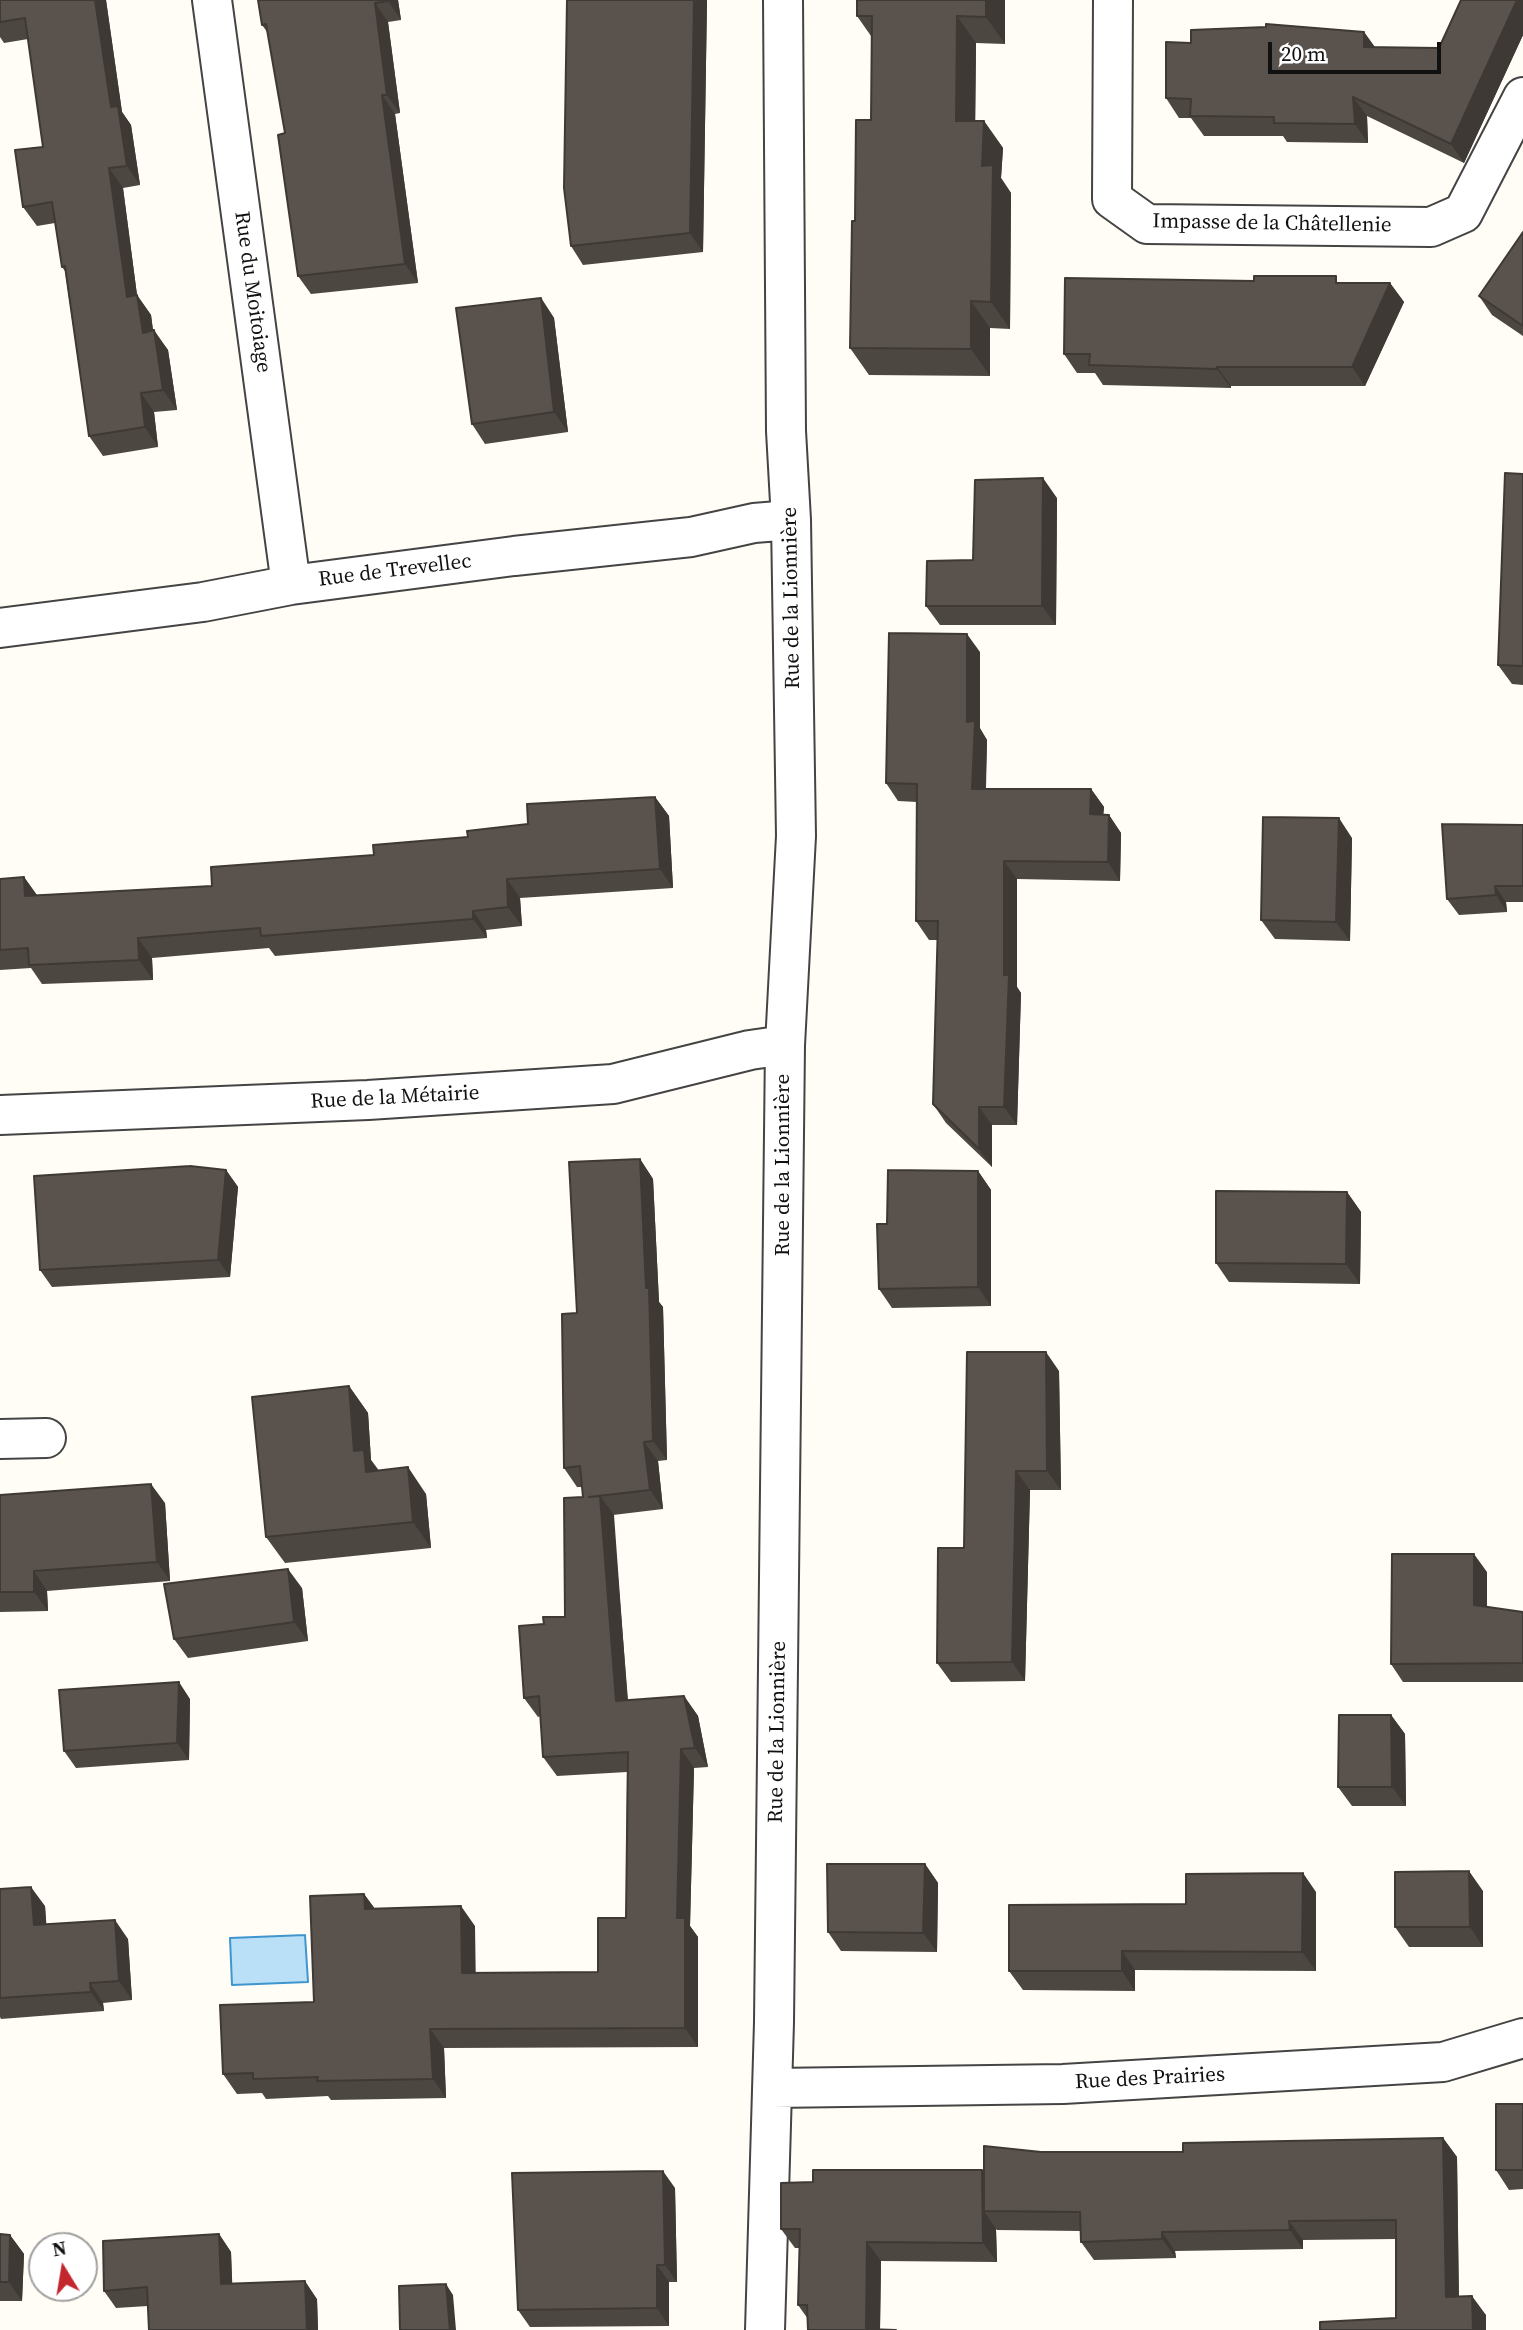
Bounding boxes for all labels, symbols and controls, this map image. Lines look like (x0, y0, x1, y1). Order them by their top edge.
scale bar (1271, 28, 1444, 72)
text: 20 m (1281, 39, 1326, 68)
street label: Impasse de la Châtellenie (1152, 209, 1392, 239)
street label: Rue du Moitoiage (228, 210, 276, 374)
street label: Rue de la Lionnière (778, 507, 806, 689)
street label: Rue de Trevellec (317, 549, 473, 593)
street label: Rue de la Lionnière (771, 1074, 797, 1256)
street label: Rue de la Métairie (310, 1081, 480, 1115)
street label: Rue de la Lionnière (764, 1641, 792, 1823)
street label: Rue des Prairies (1074, 2062, 1226, 2096)
north arrow (28, 2232, 98, 2302)
text: N (50, 2234, 69, 2262)

